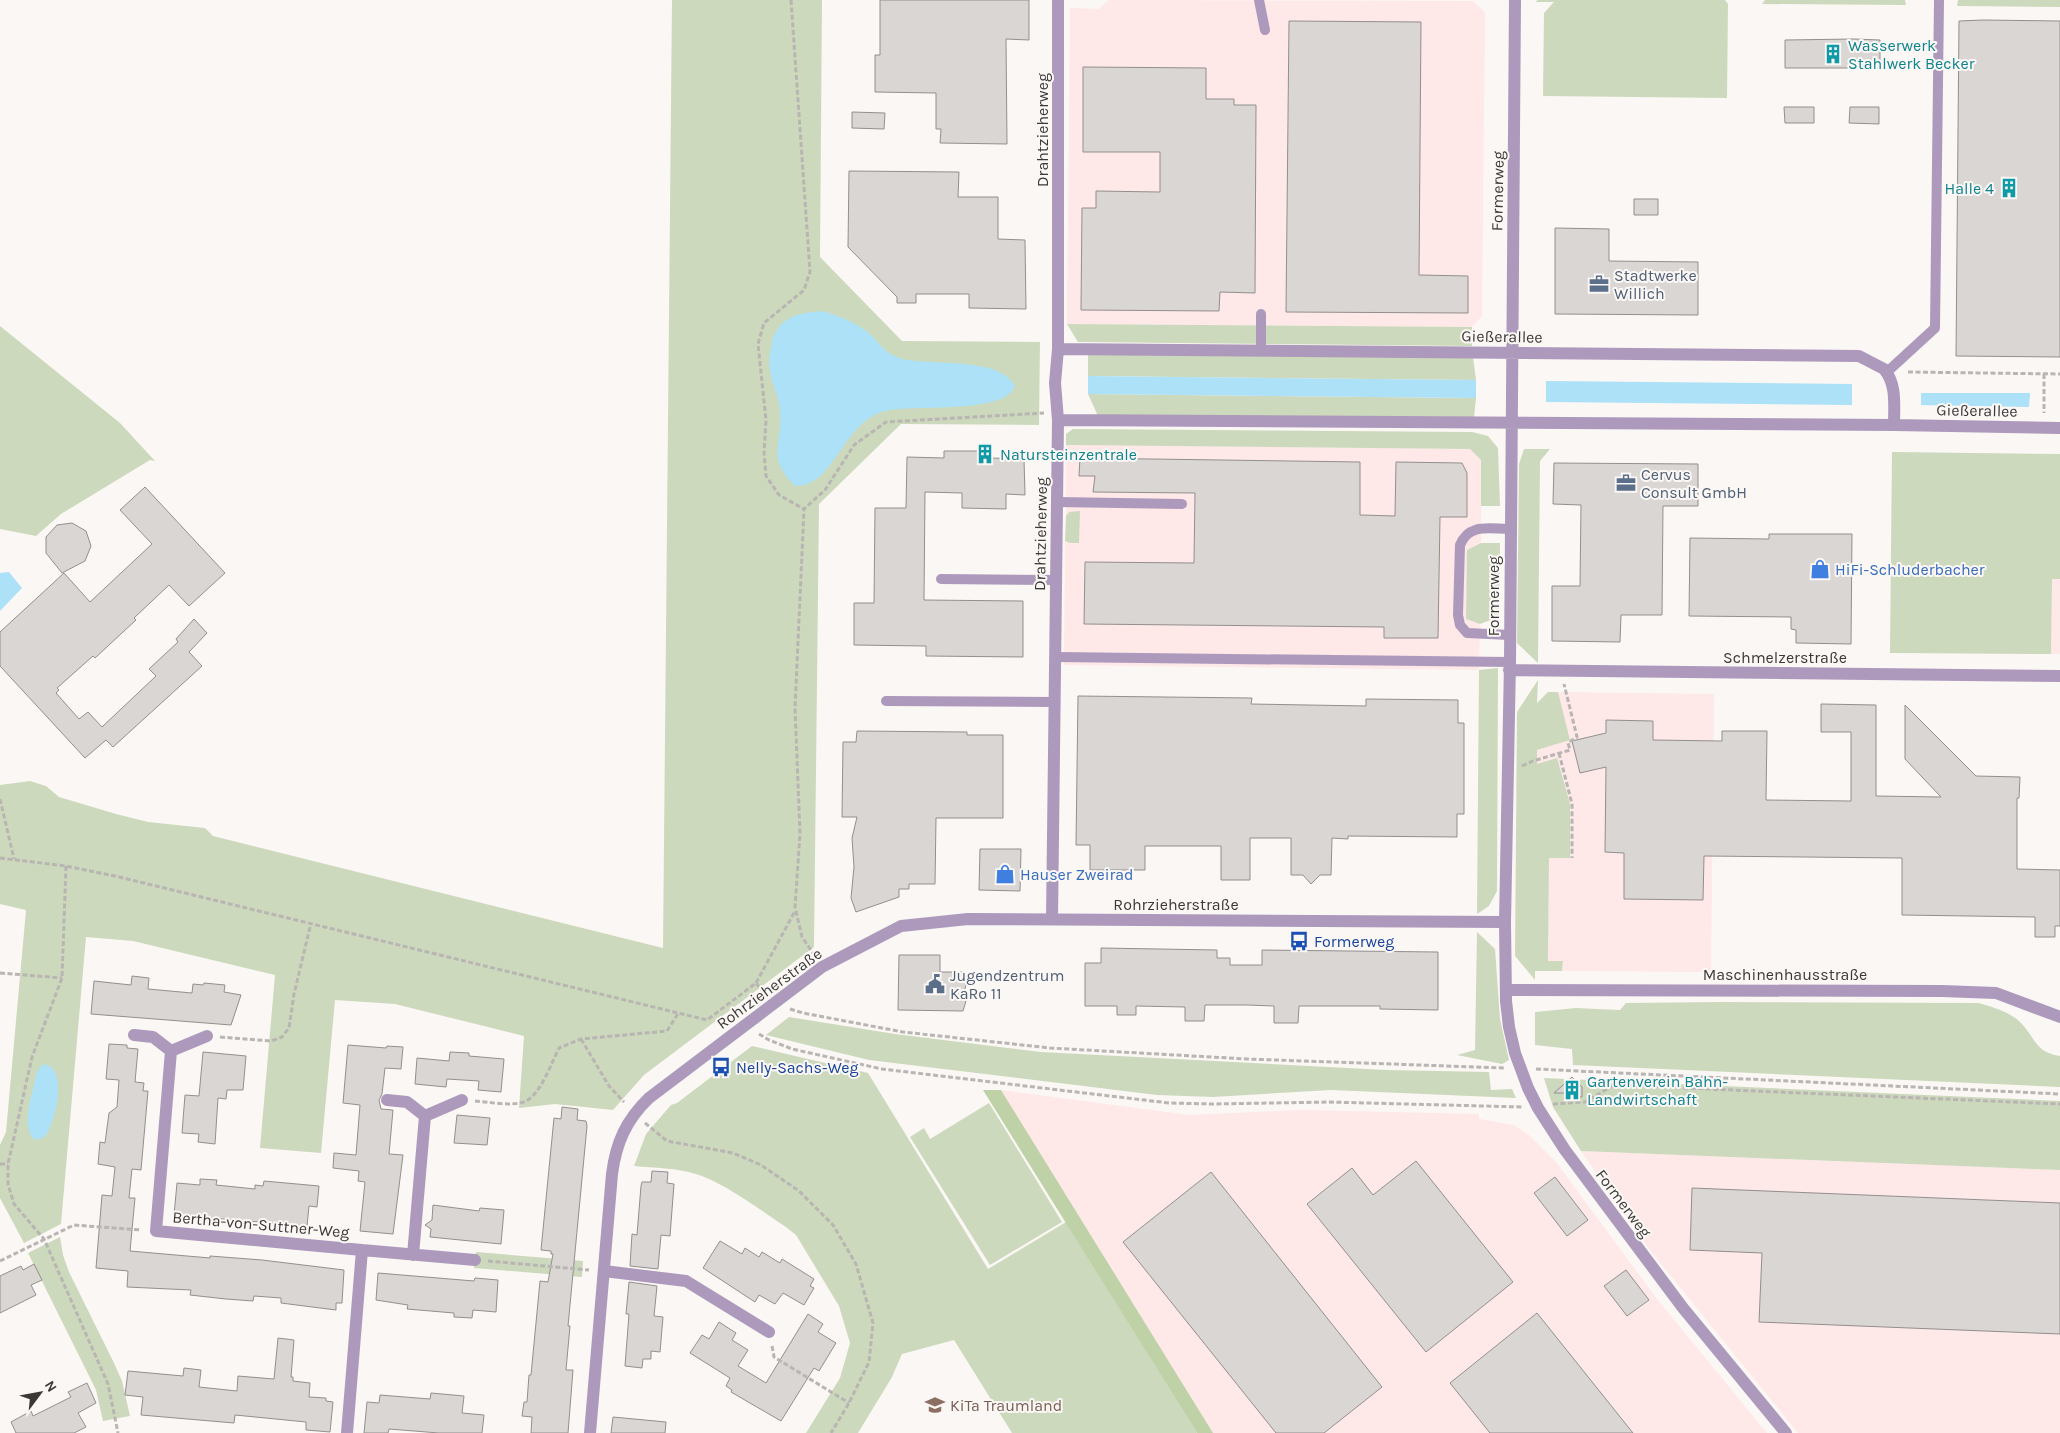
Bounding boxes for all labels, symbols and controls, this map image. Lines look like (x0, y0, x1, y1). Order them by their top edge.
place label: Wasserwerk Stahlwerk Becker (1848, 36, 1975, 73)
building icon: Wasserwerk Stahlwerk Becker (1822, 43, 1844, 65)
street label: Drahtzieherweg (1033, 73, 1052, 187)
street label: Formerweg (1487, 151, 1508, 231)
building icon: Halle 4 (1998, 177, 2020, 199)
place label: Halle 4 (1945, 179, 1994, 198)
place label: Stadtwerke Willich (1614, 266, 1697, 303)
office icon: Stadtwerke Willich (1588, 273, 1610, 295)
street label: Gießerallee (1461, 326, 1543, 347)
street label: Gießerallee (1936, 400, 2018, 421)
building icon: Natursteinzentrale (974, 443, 996, 465)
place label: Natursteinzentrale (1000, 445, 1137, 464)
place label: Cervus Consult GmbH (1641, 465, 1747, 502)
office icon: Cervus Consult GmbH (1615, 472, 1637, 494)
street label: Drahtzieherweg (1030, 477, 1051, 591)
street label: Formerweg (1484, 556, 1503, 636)
shop icon: HiFi-Schluderbacher (1809, 558, 1831, 580)
place label: HiFi-Schluderbacher (1835, 560, 1985, 579)
street label: Schmelzerstraße (1723, 648, 1847, 667)
shop icon: Hauser Zweirad (994, 863, 1016, 885)
place label: Hauser Zweirad (1020, 865, 1134, 884)
street label: Rohrzieherstraße (1113, 895, 1239, 914)
bus stop icon: Formerweg (1288, 930, 1310, 952)
place label: Formerweg (1314, 932, 1394, 951)
street label: Rohrzieherstraße (713, 944, 826, 1033)
street label: Maschinenhausstraße (1703, 965, 1867, 984)
place label: Jugendzentrum KaRo 11 (950, 966, 1064, 1003)
public building icon: Jugendzentrum KaRo 11 (924, 973, 946, 995)
bus stop icon: Nelly-Sachs-Weg (710, 1056, 732, 1078)
place label: Nelly-Sachs-Weg (736, 1058, 859, 1077)
place label: Gartenverein Bahn- Landwirtschaft (1587, 1072, 1728, 1109)
building icon: Gartenverein Bahn- Landwirtschaft (1561, 1079, 1583, 1101)
street label: Formerweg (1592, 1166, 1655, 1241)
street label: Bertha-von-Suttner-Weg (172, 1207, 350, 1242)
north arrow (15, 1368, 65, 1418)
text: N (41, 1378, 60, 1395)
school or university icon: KiTa Traumland (924, 1394, 946, 1416)
place label: KiTa Traumland (950, 1396, 1062, 1415)

